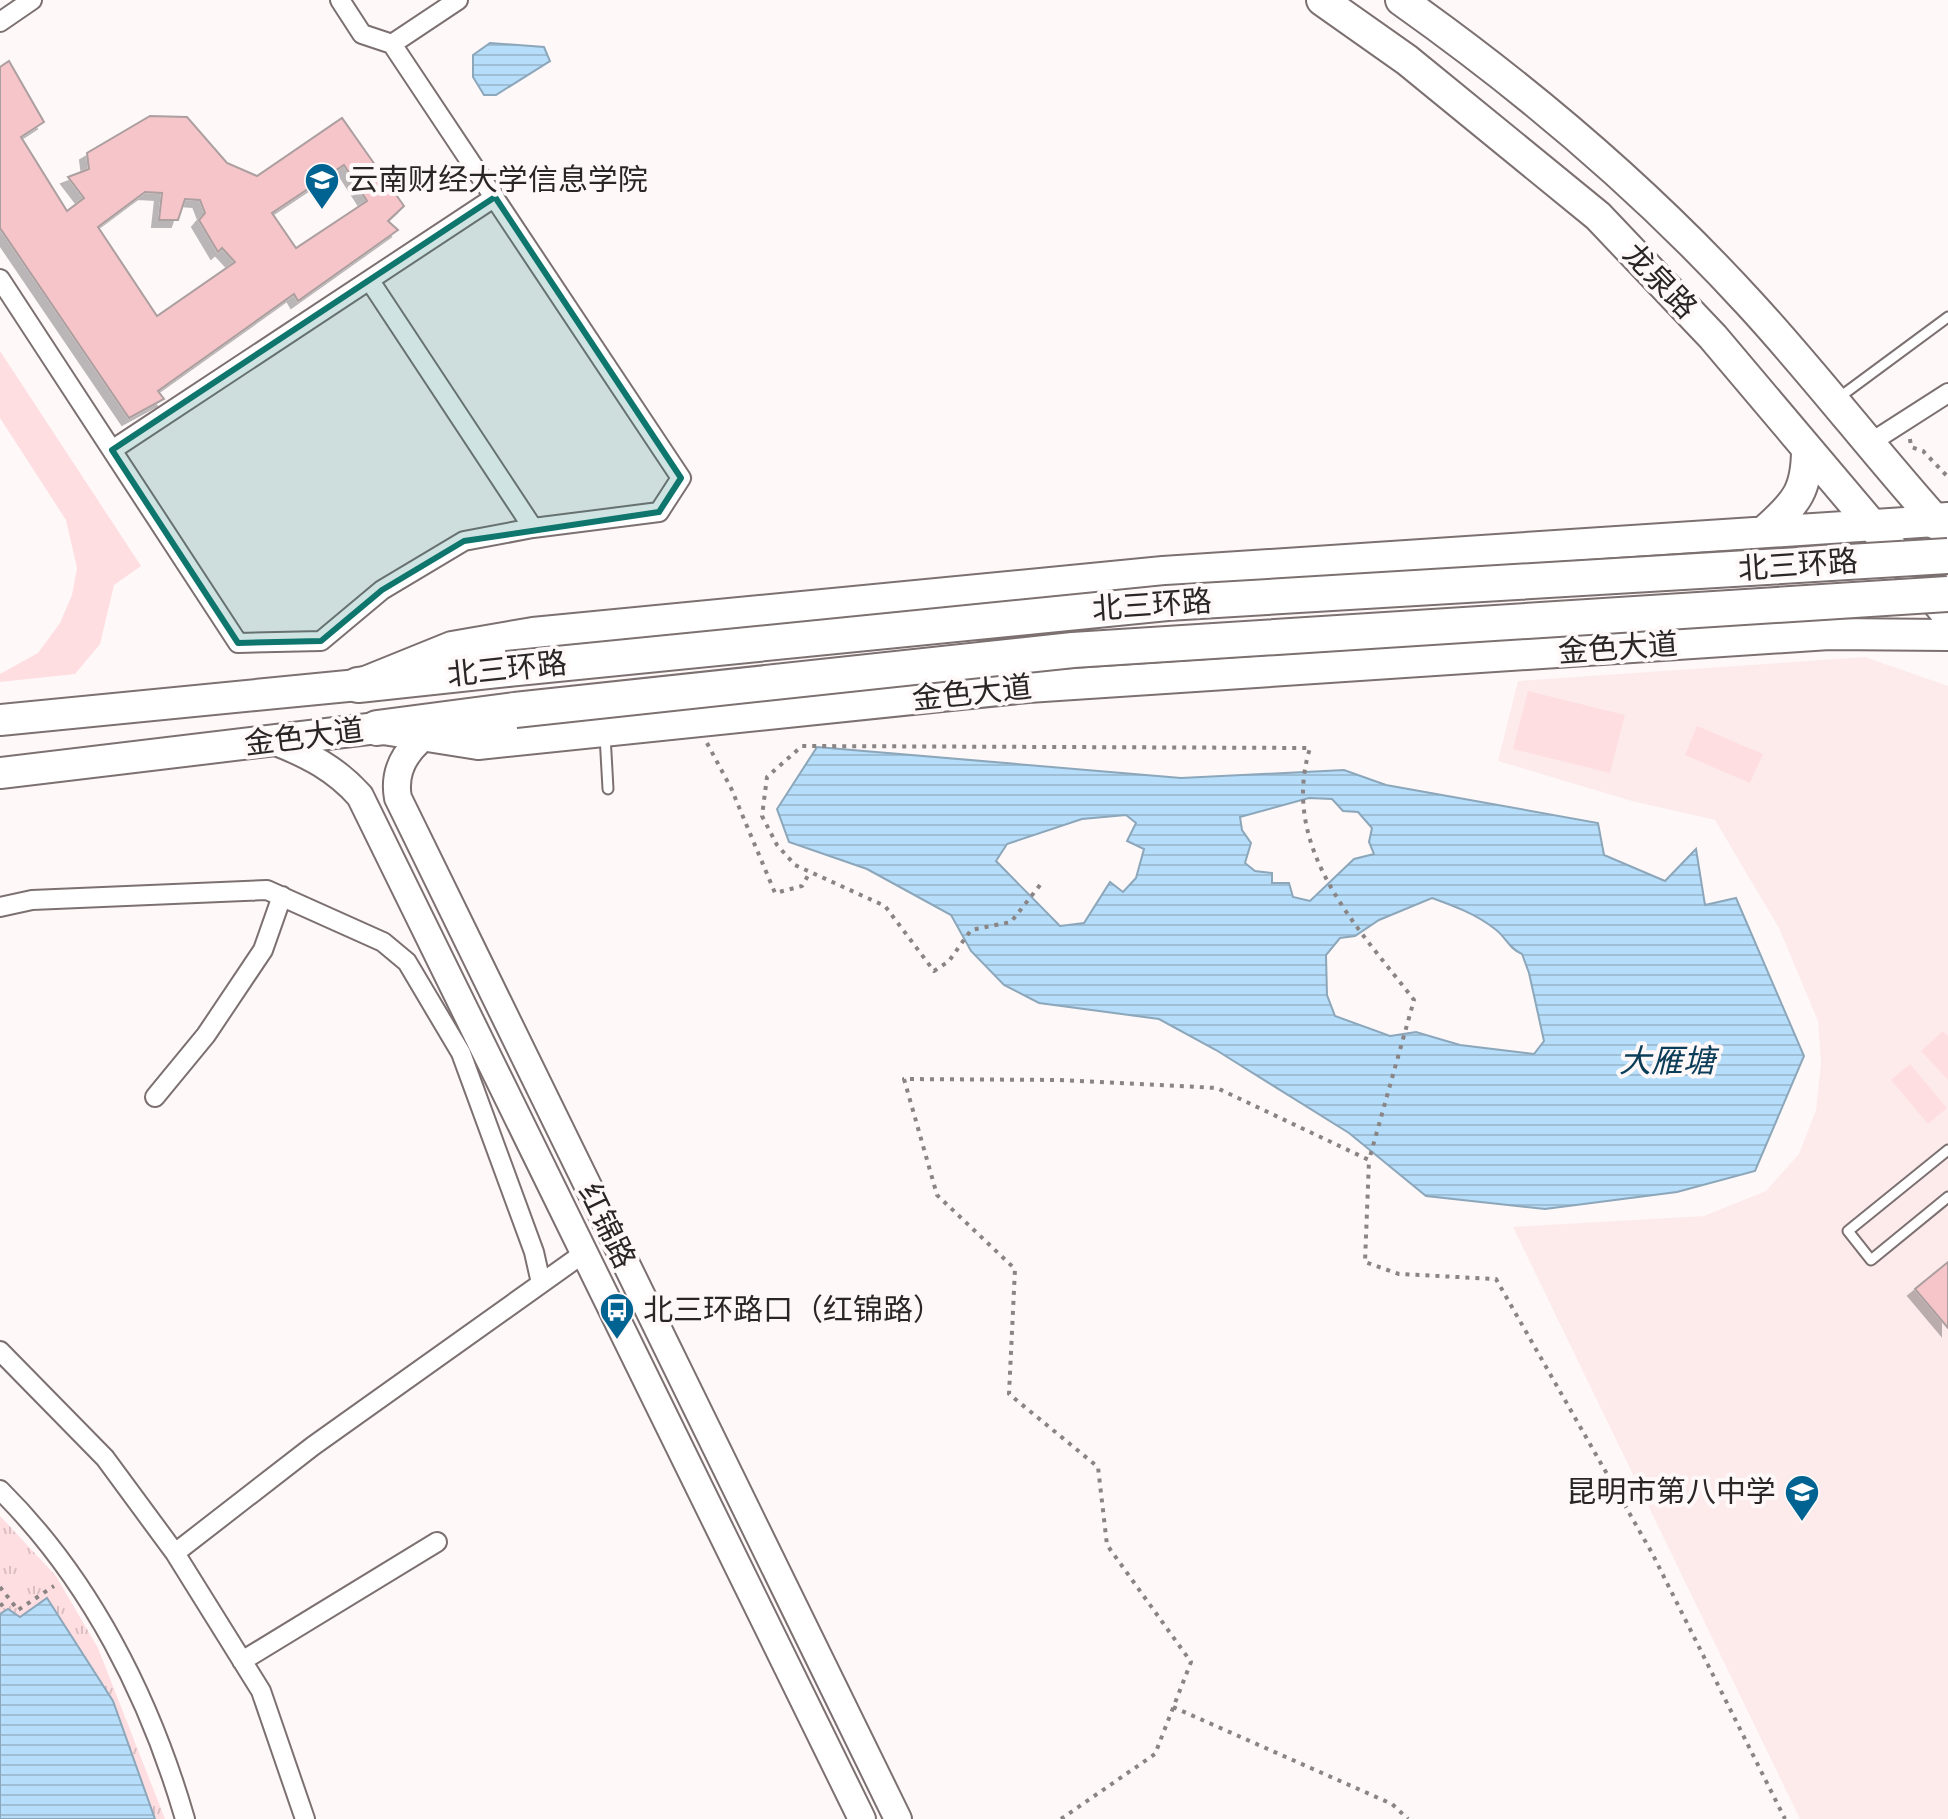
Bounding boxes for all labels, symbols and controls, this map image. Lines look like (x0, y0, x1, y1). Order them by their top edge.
place label: 云南财经大学信息学院 (348, 158, 648, 204)
school or university icon: 云南财经大学信息学院 (303, 161, 341, 211)
street label: 龙泉路 (1611, 233, 1707, 330)
street label: 北三环路 (1737, 539, 1860, 593)
street label: 北三环路 (1091, 579, 1214, 633)
street label: 金色大道 (1557, 622, 1680, 676)
street label: 北三环路 (445, 641, 569, 699)
street label: 金色大道 (910, 665, 1034, 723)
street label: 金色大道 (242, 708, 366, 768)
water label: 大雁塘 (1619, 1038, 1720, 1087)
street label: 红锦路 (566, 1176, 647, 1277)
place label: 北三环路口（红锦路） (643, 1288, 943, 1334)
bus stop icon: 北三环路口（红锦路） (598, 1291, 636, 1341)
place label: 昆明市第八中学 (1566, 1470, 1776, 1516)
school or university icon: 昆明市第八中学 (1783, 1473, 1821, 1523)

